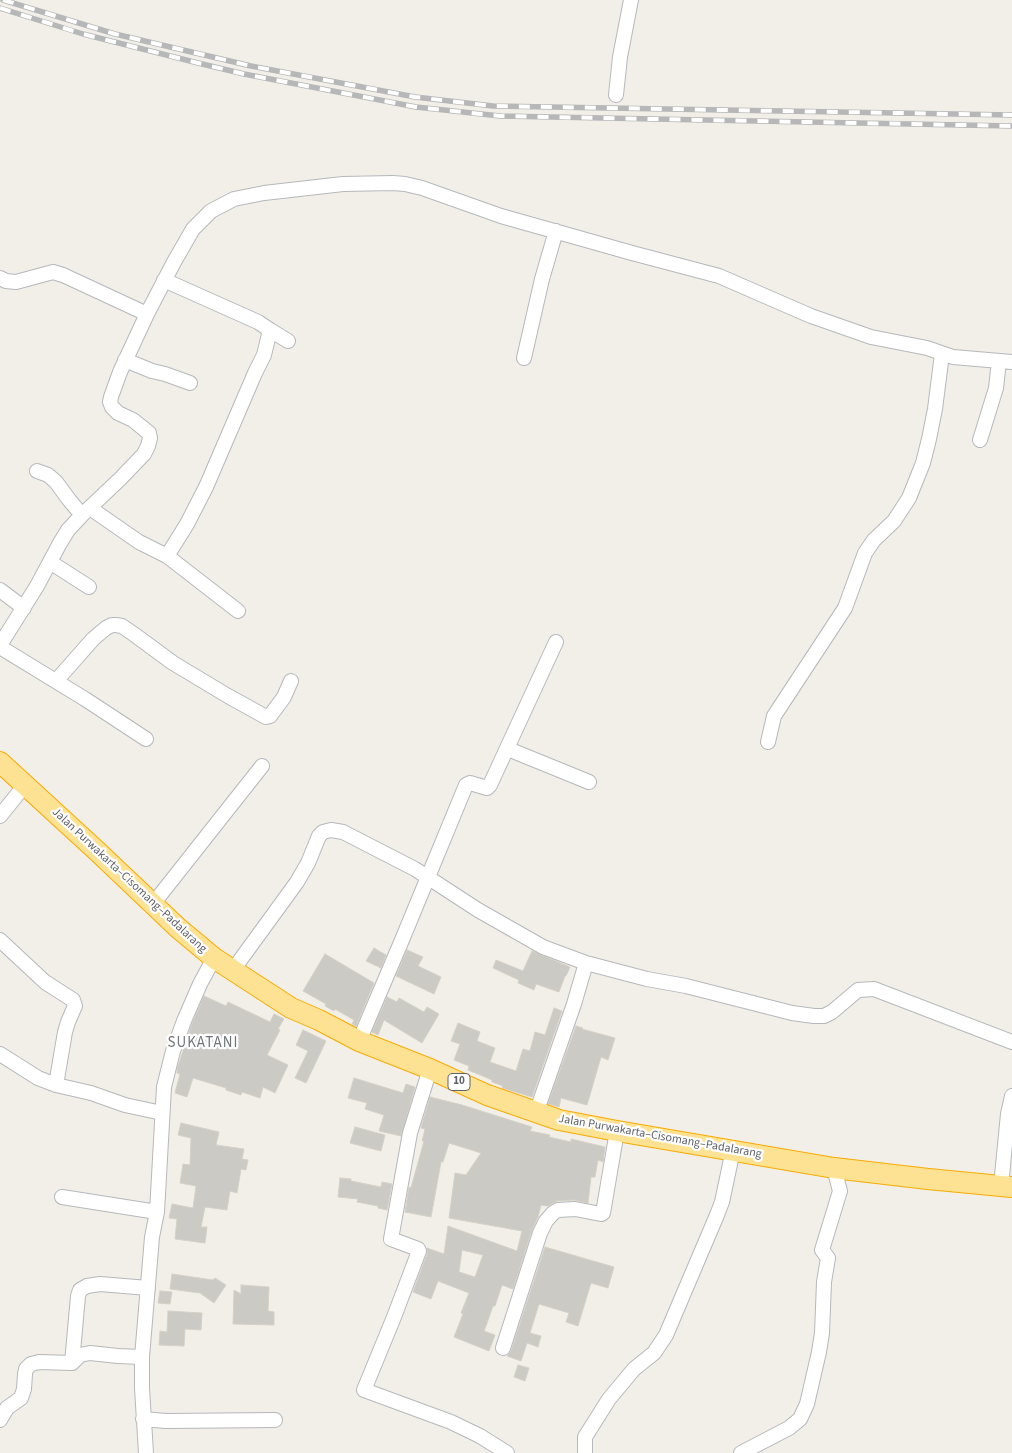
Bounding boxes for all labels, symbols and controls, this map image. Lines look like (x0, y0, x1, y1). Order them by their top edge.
street label: Jalan Purwakarta–Cisomang–Padalarang (49, 805, 209, 957)
district label: SUKATANI (167, 1035, 239, 1053)
road number: 10 (448, 1074, 470, 1090)
street label: Jalan Purwakarta–Cisomang–Padalarang (557, 1112, 763, 1162)

